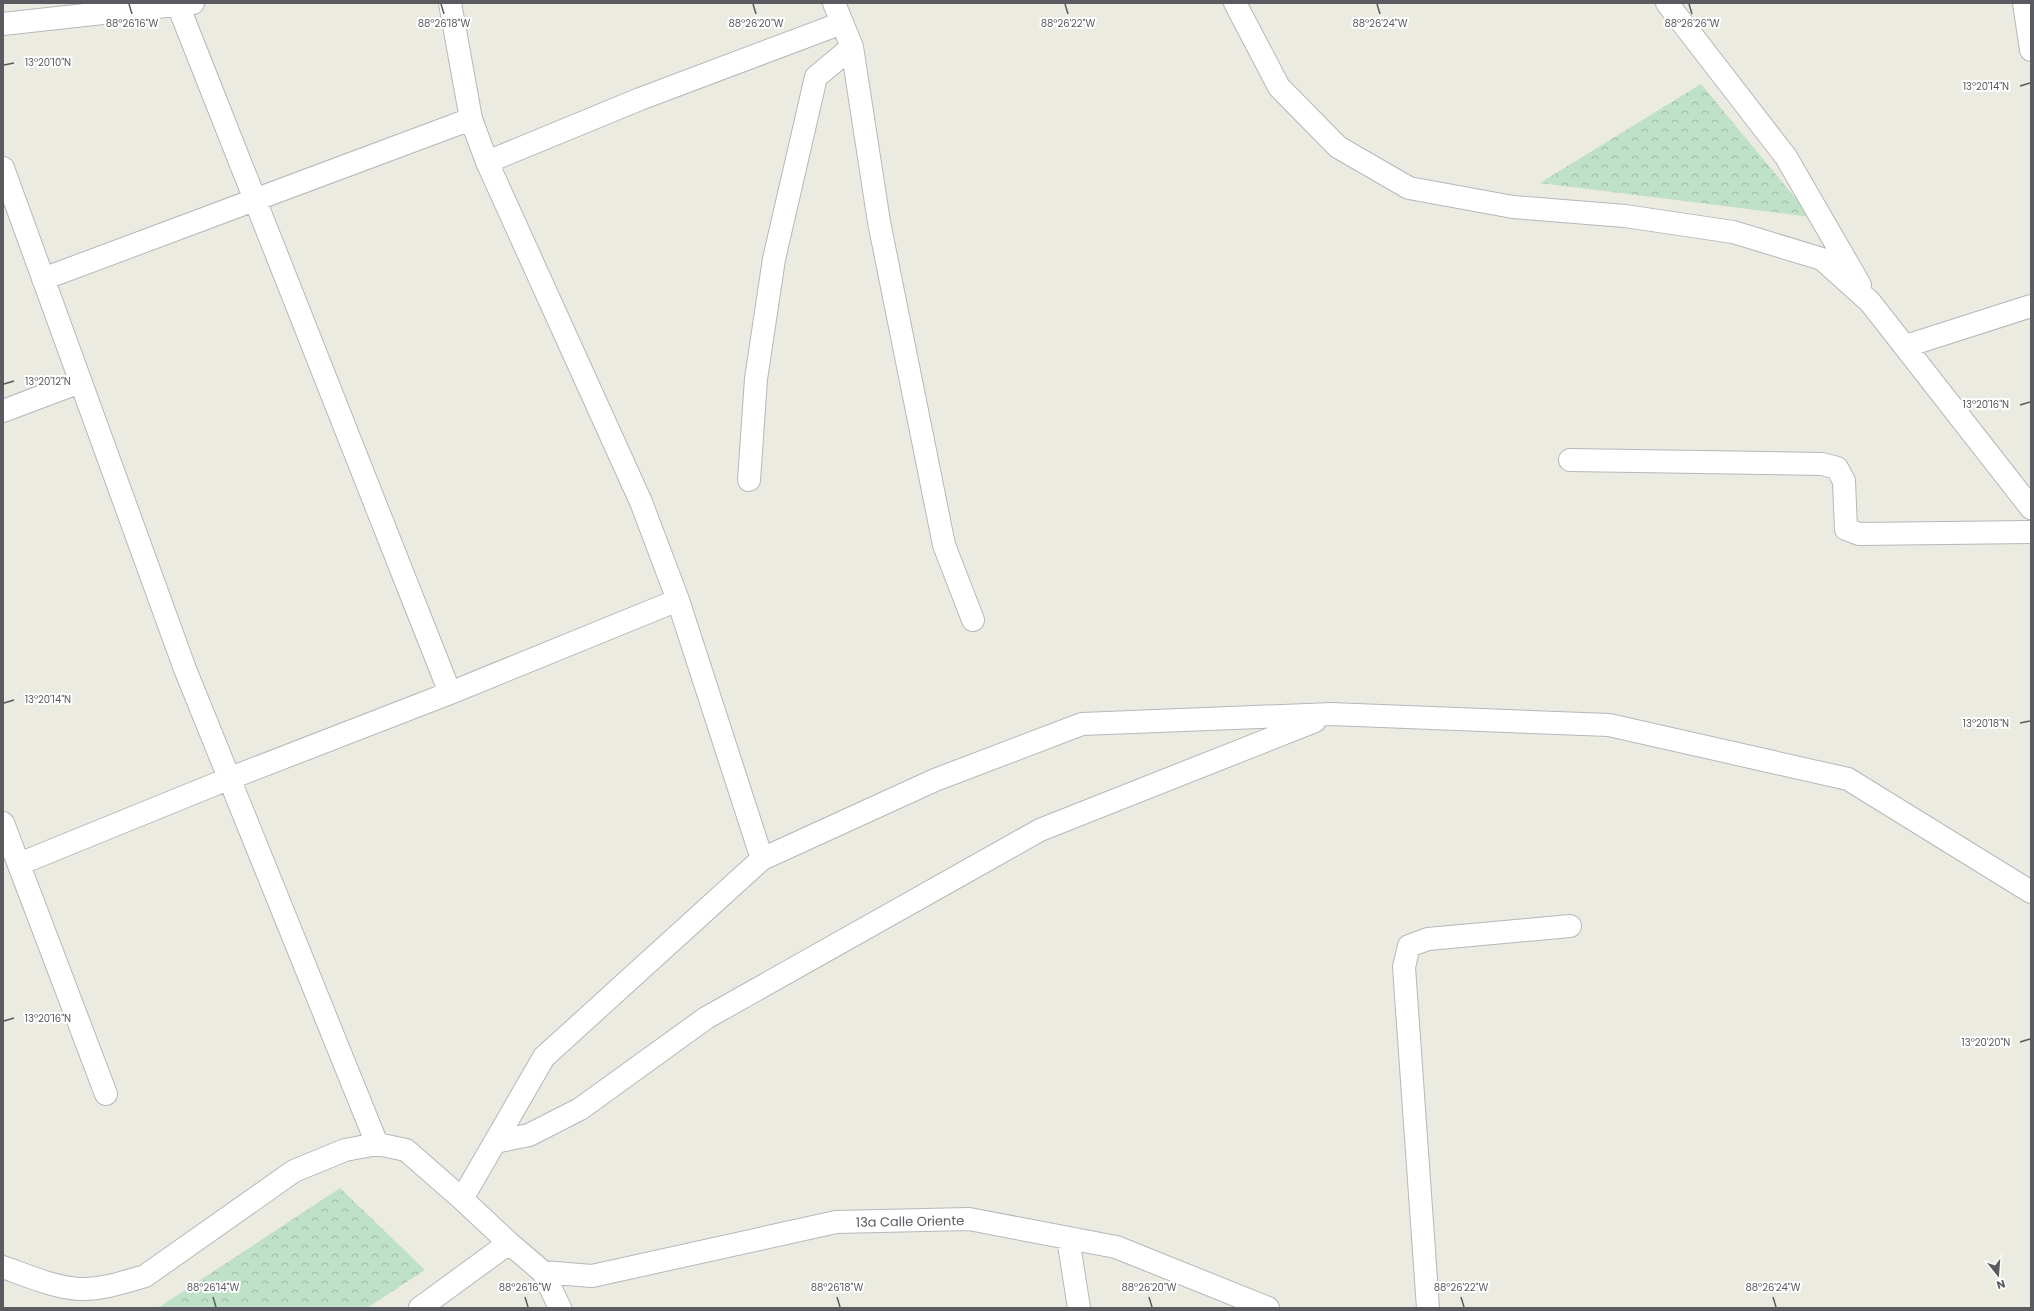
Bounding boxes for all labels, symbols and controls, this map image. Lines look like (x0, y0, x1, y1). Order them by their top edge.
text: 88°26'16"W (106, 16, 159, 31)
text: 88°26'18"W (418, 16, 471, 31)
text: 88°26'20"W (728, 16, 784, 31)
text: 88°26'22"W (1041, 16, 1096, 31)
text: 88°26'24"W (1352, 16, 1408, 31)
text: 88°26'26"W (1664, 16, 1720, 31)
text: 13°20'10"N (25, 55, 71, 70)
text: 13°20'14"N (1963, 79, 2009, 94)
text: 13°20'12"N (25, 374, 71, 389)
text: 13°20'16"N (1963, 397, 2009, 412)
text: 13°20'14"N (25, 692, 71, 707)
text: 13°20'18"N (1963, 716, 2009, 731)
text: 13°20'16"N (25, 1011, 71, 1026)
text: 13°20'20"N (1962, 1035, 2010, 1050)
street label: 13a Calle Oriente (856, 1211, 964, 1232)
north arrow (1978, 1255, 2018, 1295)
text: N (1995, 1276, 2007, 1293)
text: 88°26'14"W (187, 1280, 240, 1295)
text: 88°26'16"W (499, 1280, 552, 1295)
text: 88°26'18"W (811, 1280, 864, 1295)
text: 88°26'20"W (1121, 1280, 1177, 1295)
text: 88°26'22"W (1434, 1280, 1489, 1295)
text: 88°26'24"W (1745, 1280, 1801, 1295)

